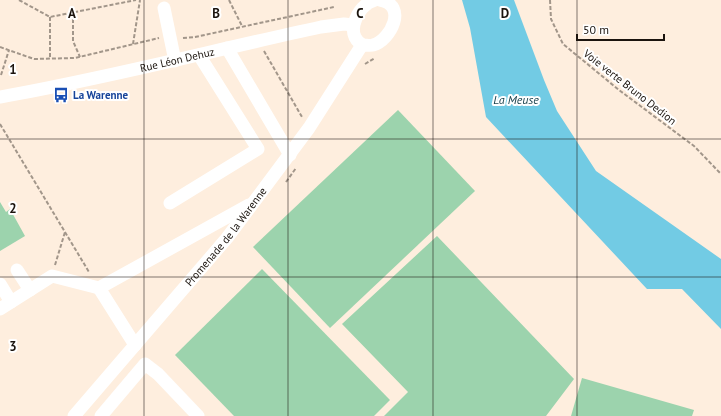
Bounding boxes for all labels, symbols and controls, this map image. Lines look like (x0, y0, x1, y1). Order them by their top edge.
text: A (68, 5, 76, 22)
text: B (212, 5, 220, 22)
text: C (356, 5, 364, 22)
text: D (501, 5, 509, 22)
scale bar (577, 16, 664, 42)
text: 50 m (583, 22, 609, 37)
street label: Rue Léon Dehuz (139, 44, 216, 75)
street label: Voie verte Bruno Dedion (580, 46, 679, 128)
text: 1 (9, 61, 17, 78)
bus stop icon: La Warenne (52, 86, 70, 104)
place label: La Warenne (73, 88, 128, 102)
water label: La Meuse (493, 92, 539, 107)
street label: Promenade de la Warenne (182, 184, 270, 289)
text: 2 (9, 200, 17, 217)
text: 3 (9, 338, 17, 355)

